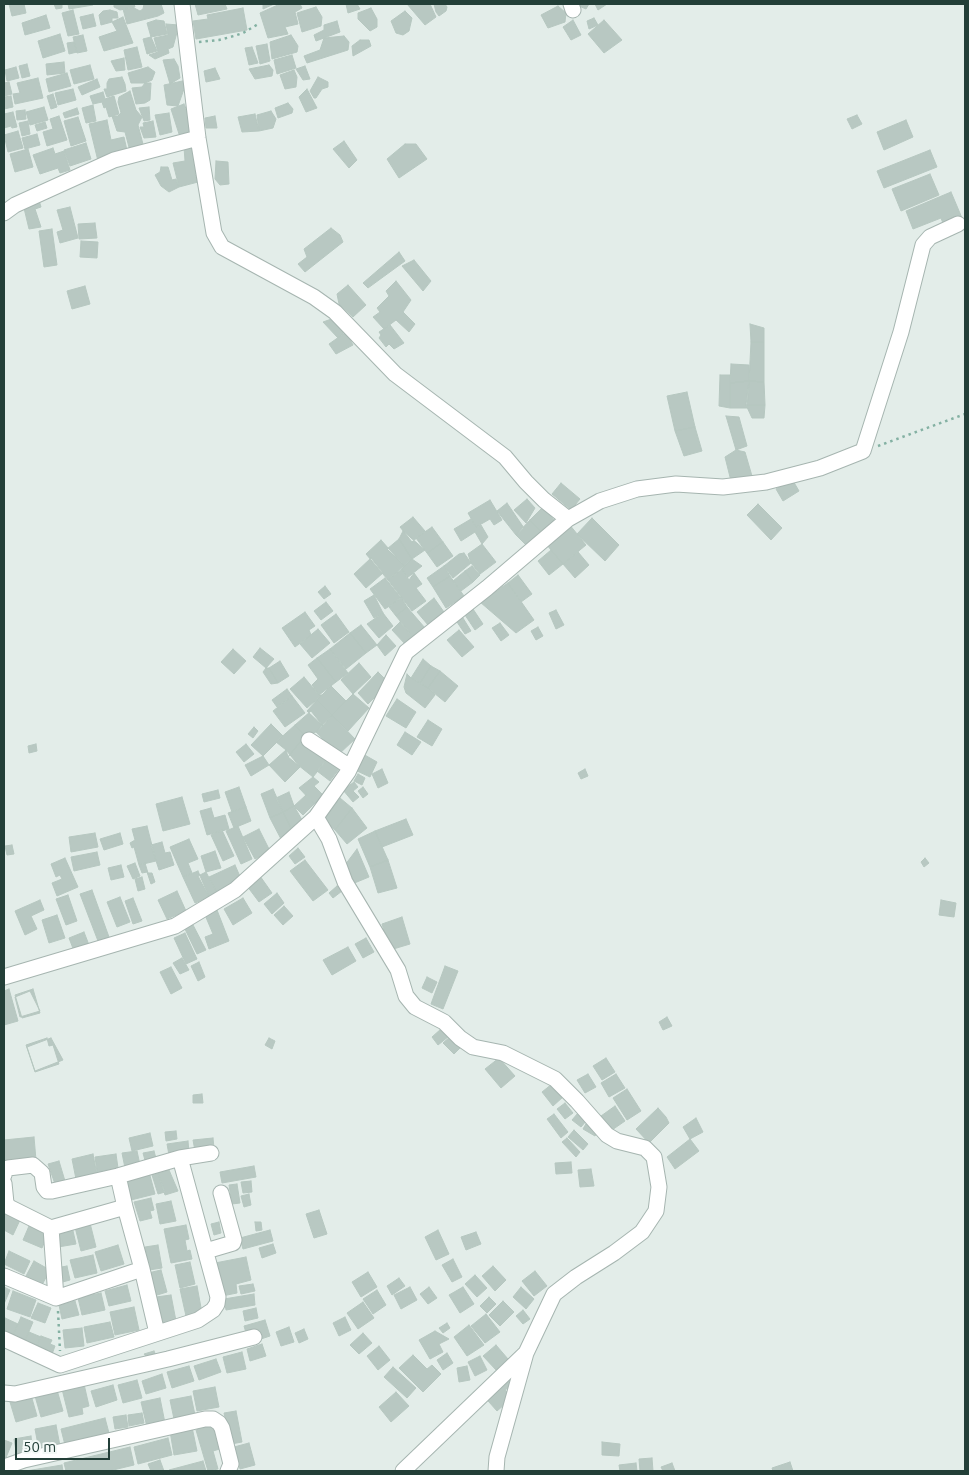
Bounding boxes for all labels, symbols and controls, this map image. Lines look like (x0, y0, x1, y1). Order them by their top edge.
scale bar (18, 1428, 112, 1460)
text: 50 m (23, 1438, 56, 1455)

